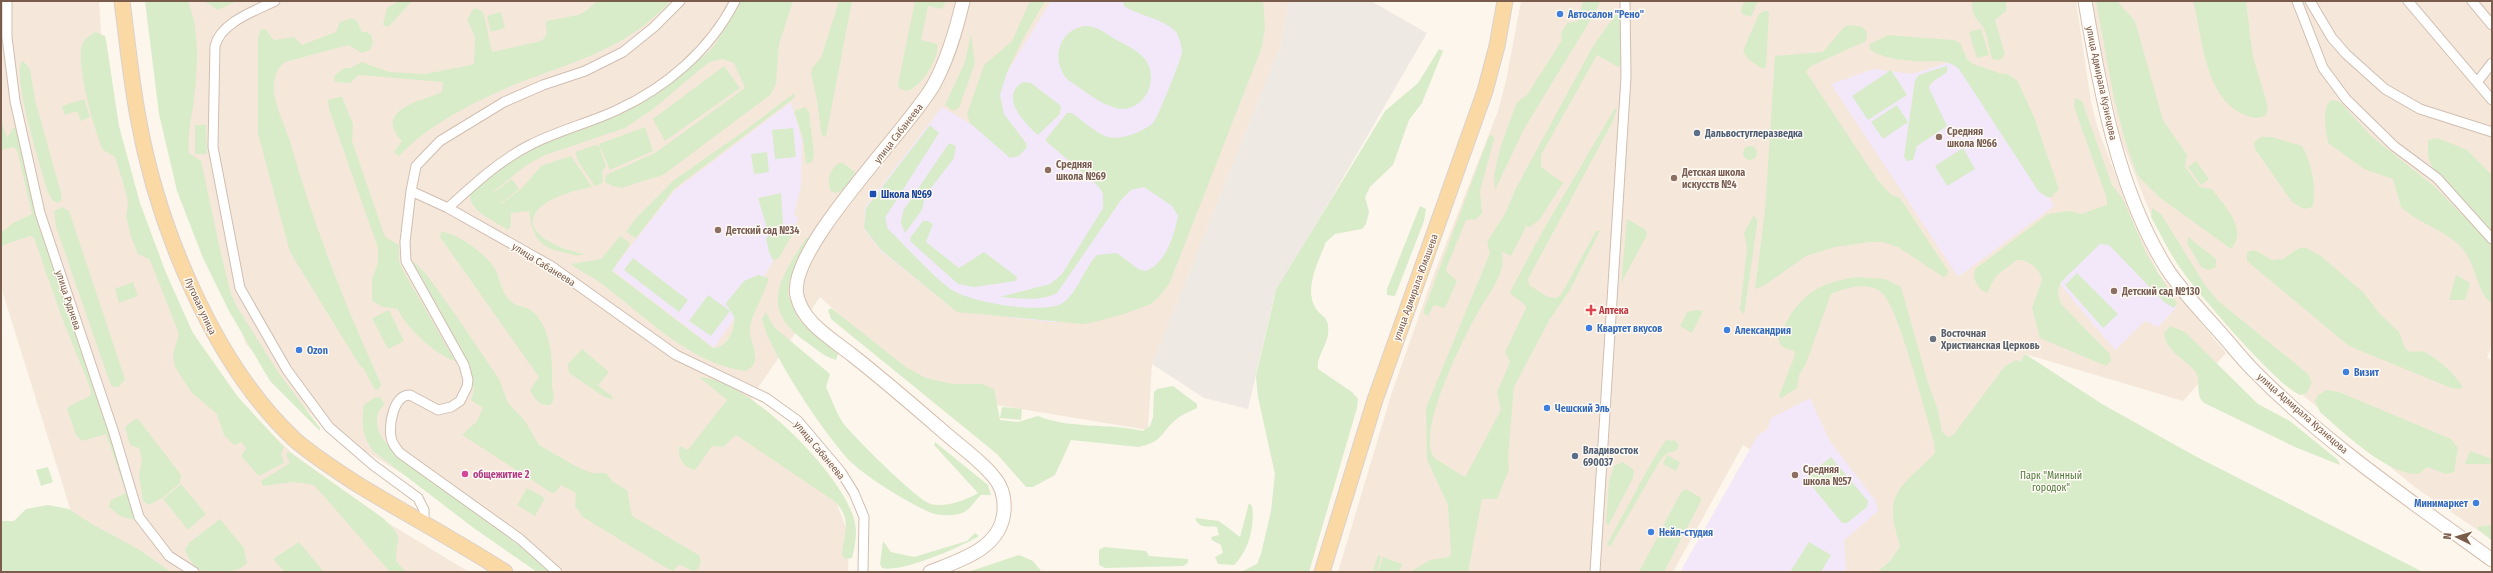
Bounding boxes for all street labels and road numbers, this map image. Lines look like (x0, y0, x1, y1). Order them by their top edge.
street label: улица Адмирала Кузнецова (2083, 25, 2119, 141)
street label: улица Сабанеева (872, 101, 926, 166)
street label: улица Адмирала Юмашева (1391, 232, 1441, 342)
street label: улица Сабанеева (510, 241, 577, 289)
street label: улица Руднева (53, 269, 83, 332)
street label: Луговая улица (182, 276, 219, 337)
street label: улица Адмирала Кузнецова (2255, 371, 2350, 457)
street label: улица Сабанеева (791, 419, 847, 482)

